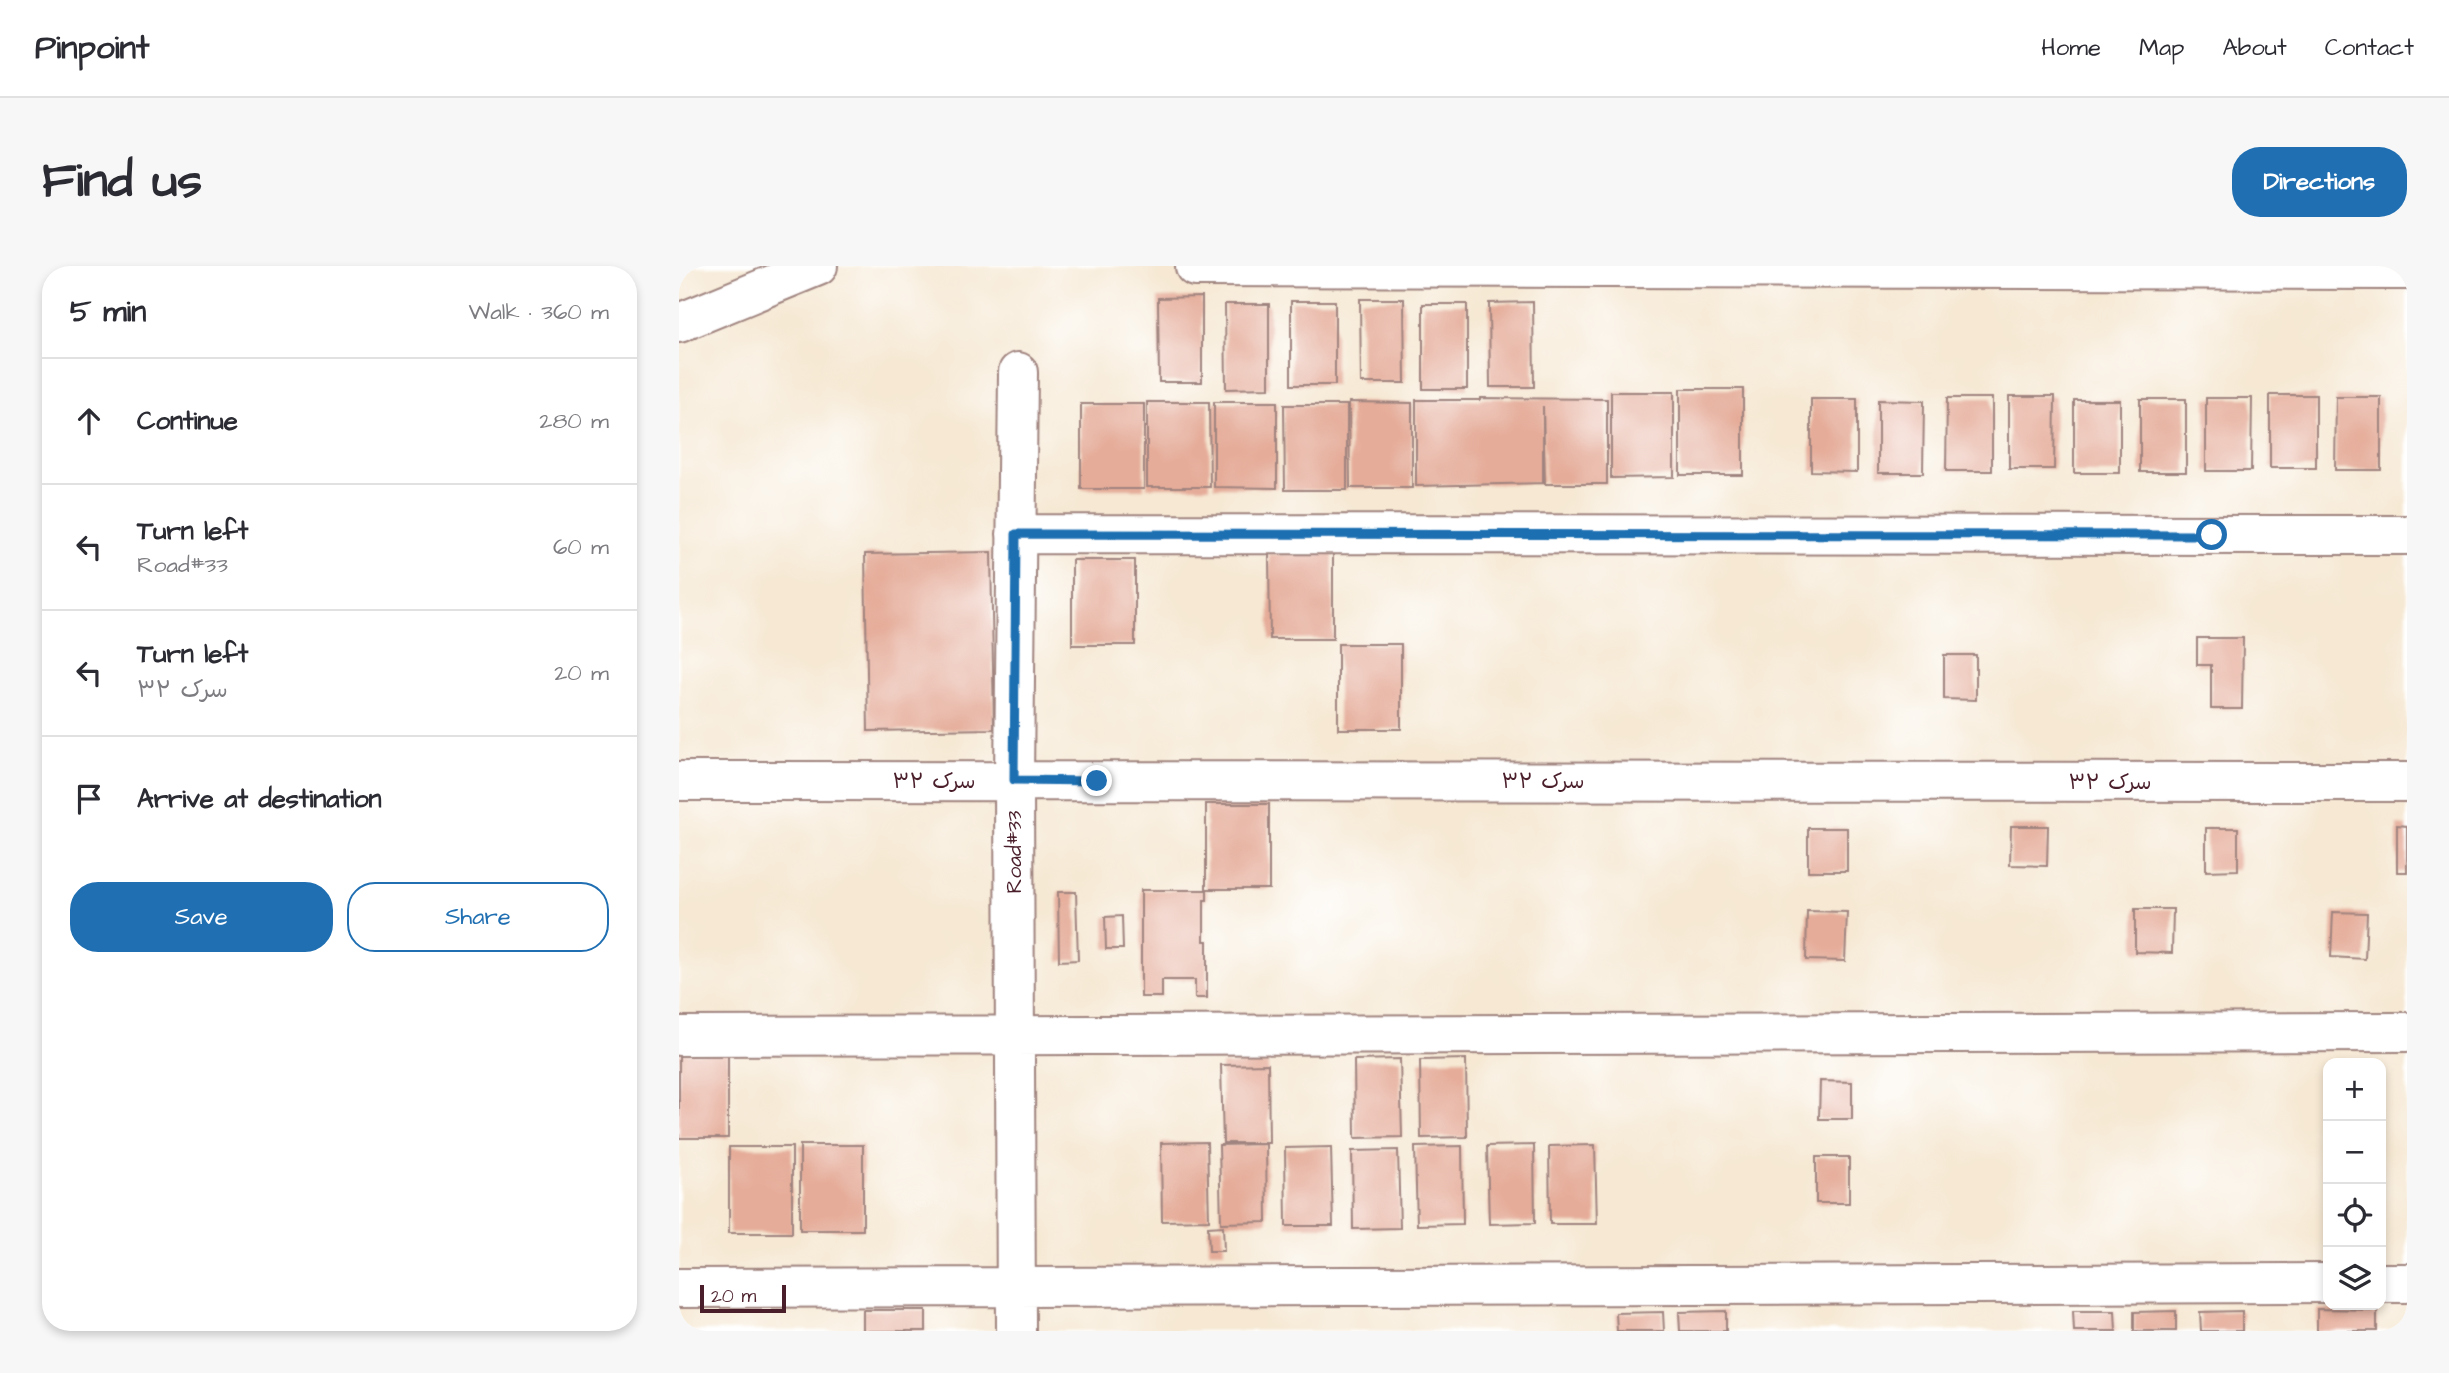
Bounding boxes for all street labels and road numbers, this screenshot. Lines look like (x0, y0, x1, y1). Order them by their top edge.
street label: سرک ۳۲ (893, 767, 976, 796)
street label: سرک ۳۲ (1502, 767, 1585, 796)
street label: سرک ۳۲ (2069, 768, 2152, 797)
street label: Road#33 (1000, 810, 1029, 894)

